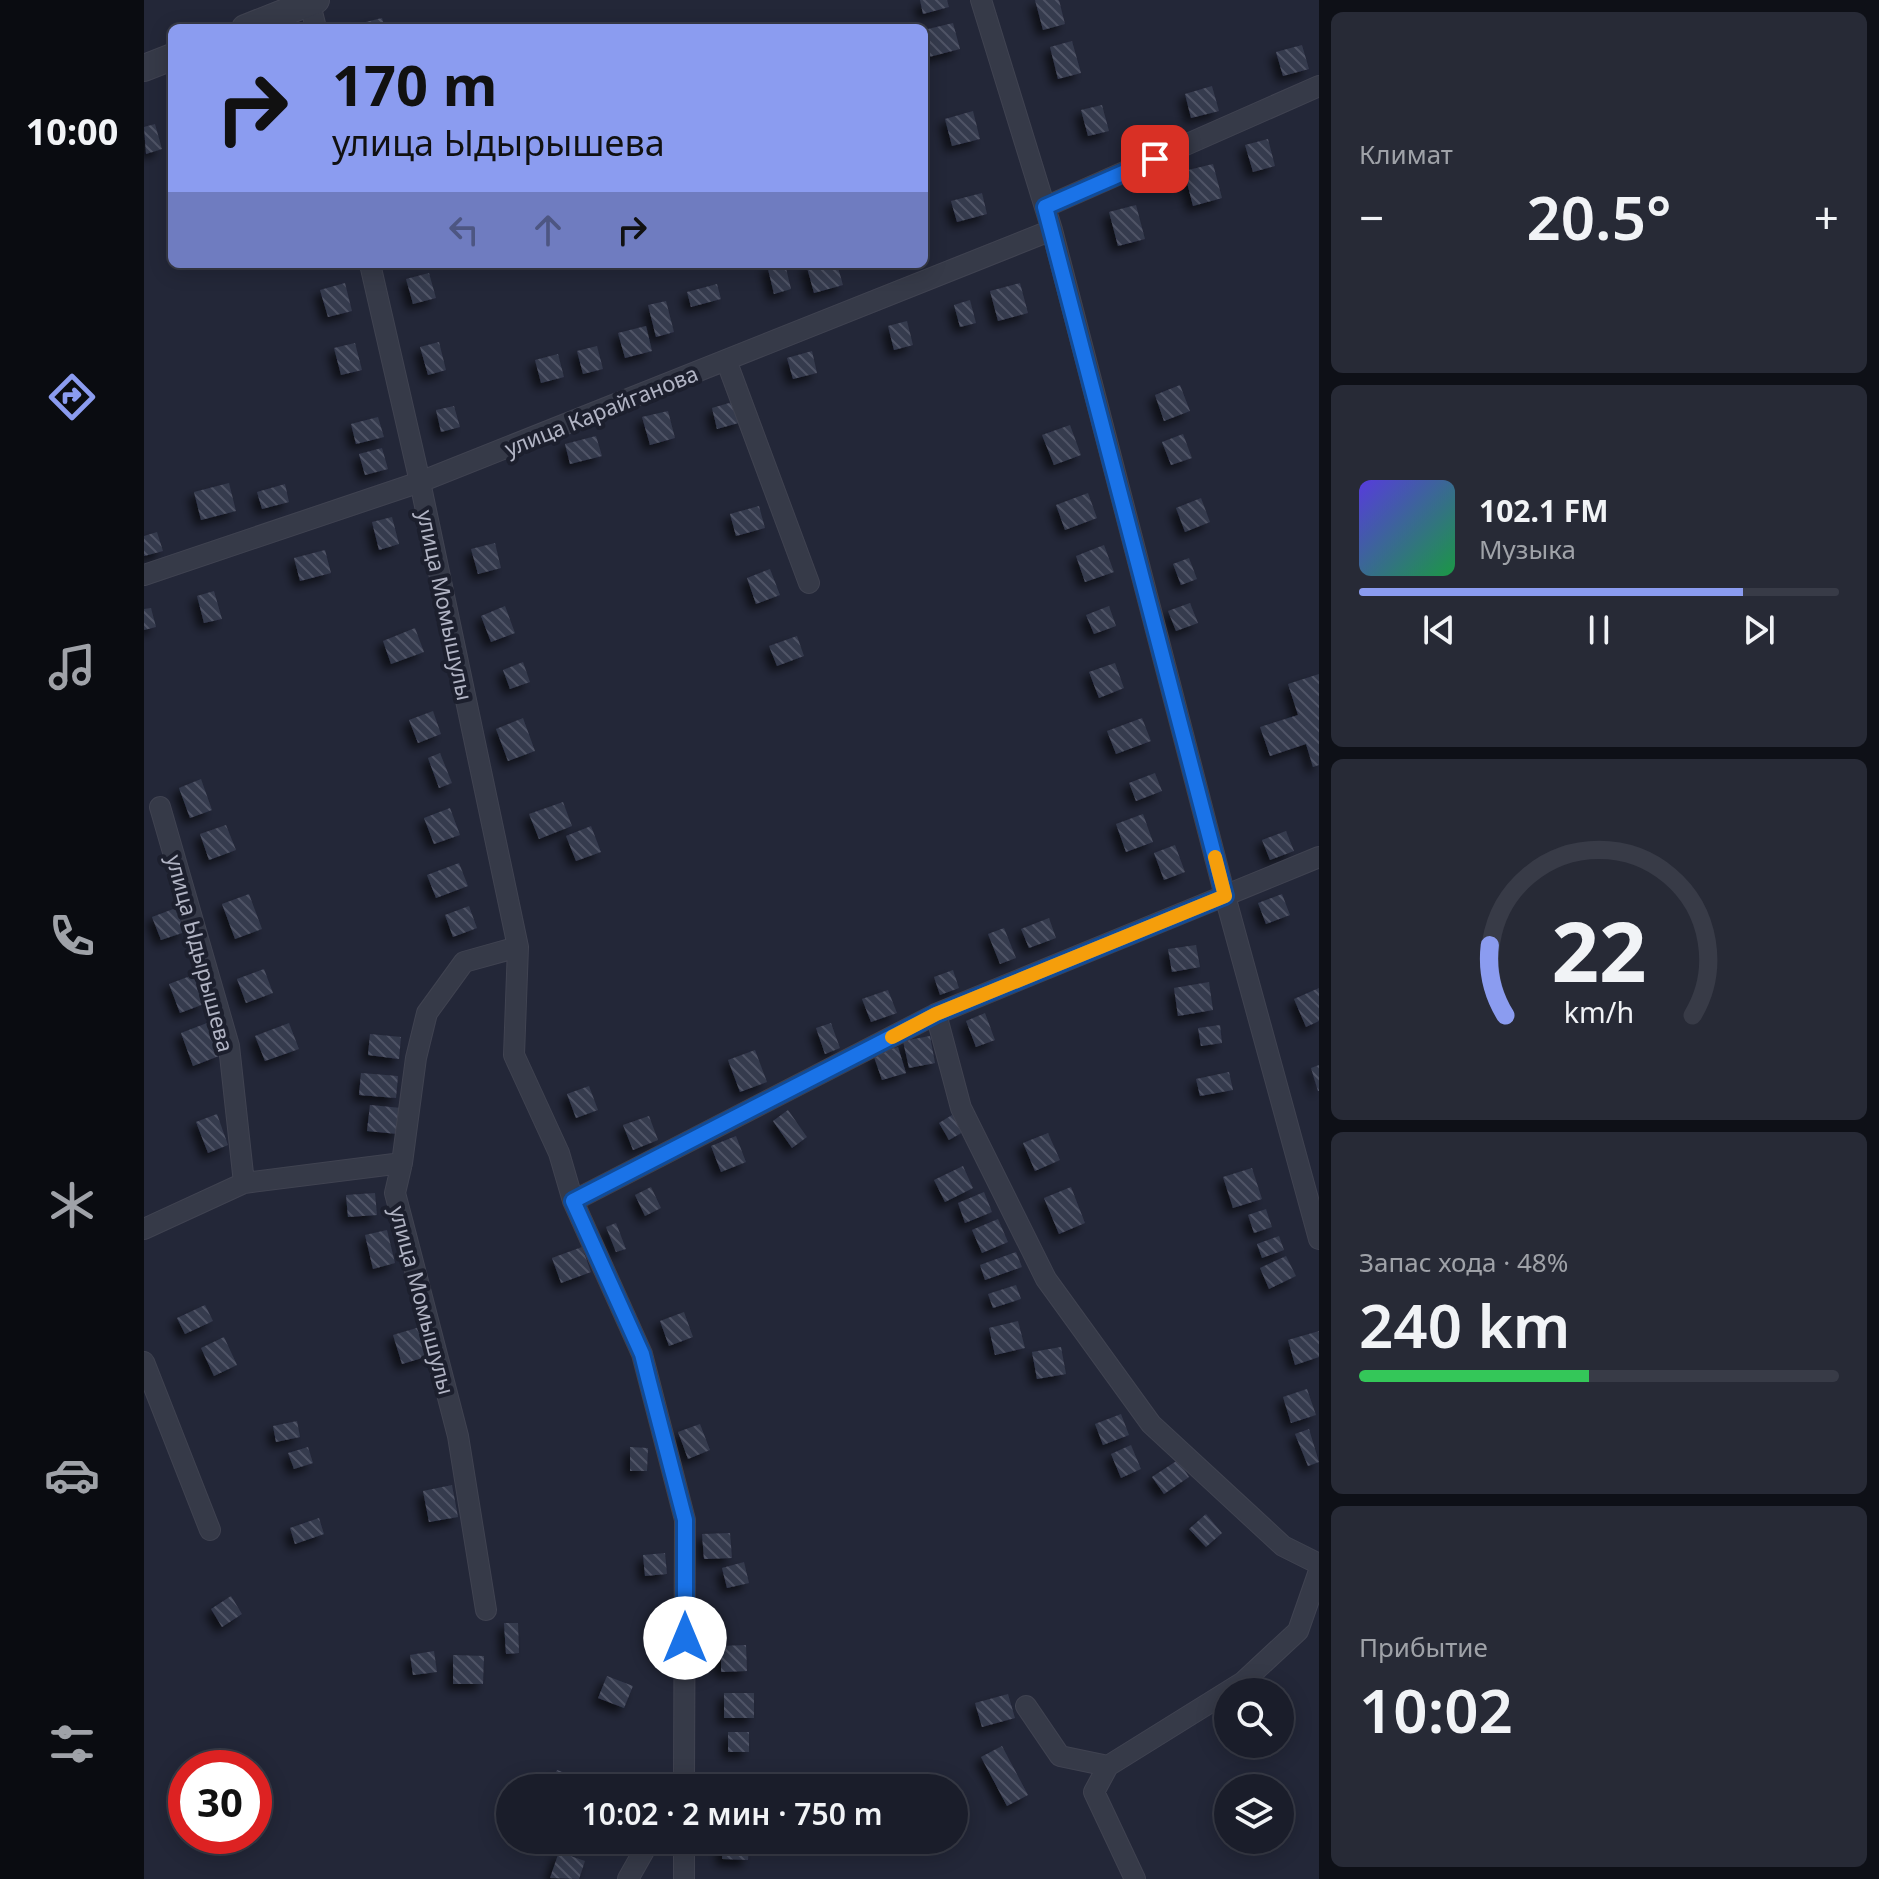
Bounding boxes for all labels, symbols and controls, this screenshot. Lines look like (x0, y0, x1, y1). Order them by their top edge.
text: 170 m (332, 46, 497, 122)
icon: right (200, 56, 304, 160)
text: 10:00 (26, 107, 118, 156)
text: улица Ыдырышева (332, 118, 665, 167)
pin (1121, 125, 1189, 193)
text: Климат (1359, 136, 1453, 172)
icon: arrive (1133, 137, 1177, 181)
text: 20.5° (1526, 176, 1672, 258)
text: − (1359, 187, 1384, 247)
text: + (1814, 187, 1839, 247)
icon: left (442, 208, 486, 252)
icon: ahead (526, 208, 570, 252)
icon: right (610, 208, 654, 252)
street label: улица Карайганова (500, 357, 702, 463)
icon: directions (44, 369, 100, 425)
text: 102.1 FM (1479, 490, 1609, 531)
street label: улица Момышулы (411, 507, 481, 703)
text: Музыка (1479, 531, 1576, 567)
icon: previous (1417, 608, 1461, 652)
icon: pause (1577, 608, 1621, 652)
icon: next (1737, 608, 1781, 652)
icon: music (44, 639, 100, 695)
street label: улица Ыдырышева (160, 851, 242, 1055)
text: 22 (1551, 892, 1647, 1005)
icon: phone (44, 908, 100, 964)
text: km/h (1564, 992, 1634, 1031)
icon: climate (44, 1177, 100, 1233)
street label: улица Момышулы (383, 1202, 463, 1398)
text: Запас хода · 48% (1359, 1244, 1568, 1280)
text: 240 km (1359, 1284, 1570, 1366)
icon: car (44, 1447, 100, 1503)
position arrow (643, 1596, 727, 1680)
text: Прибытие (1359, 1629, 1488, 1665)
text: 10:02 (1359, 1669, 1513, 1751)
map controls (1214, 1678, 1294, 1854)
button: search (1214, 1678, 1294, 1758)
icon: filters (44, 1716, 100, 1772)
speed limit sign: 30 (168, 1750, 272, 1854)
button: layers (1214, 1774, 1294, 1854)
text: 10:02 · 2 мин · 750 m (582, 1793, 882, 1834)

